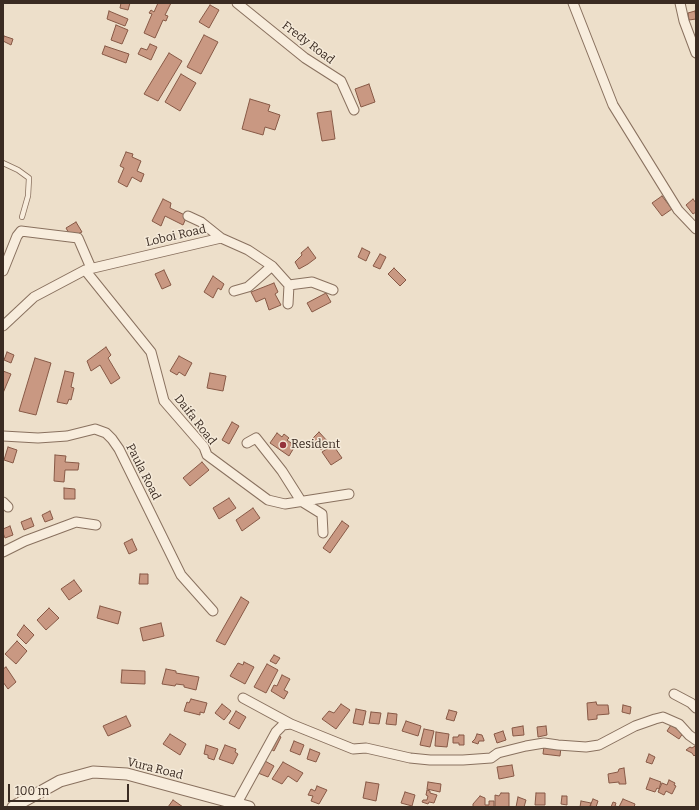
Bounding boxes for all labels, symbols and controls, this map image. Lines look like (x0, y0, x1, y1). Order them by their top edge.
street label: Fredy Road (279, 19, 337, 67)
street label: Loboi Road (144, 222, 208, 250)
street label: Daifa Road (171, 392, 219, 448)
place label: Resident (291, 438, 340, 452)
marker: Resident (278, 440, 288, 450)
street label: Paula Road (123, 441, 163, 503)
street label: Vura Road (125, 755, 185, 783)
scale bar (10, 776, 131, 802)
text: 100 m (15, 784, 49, 798)

